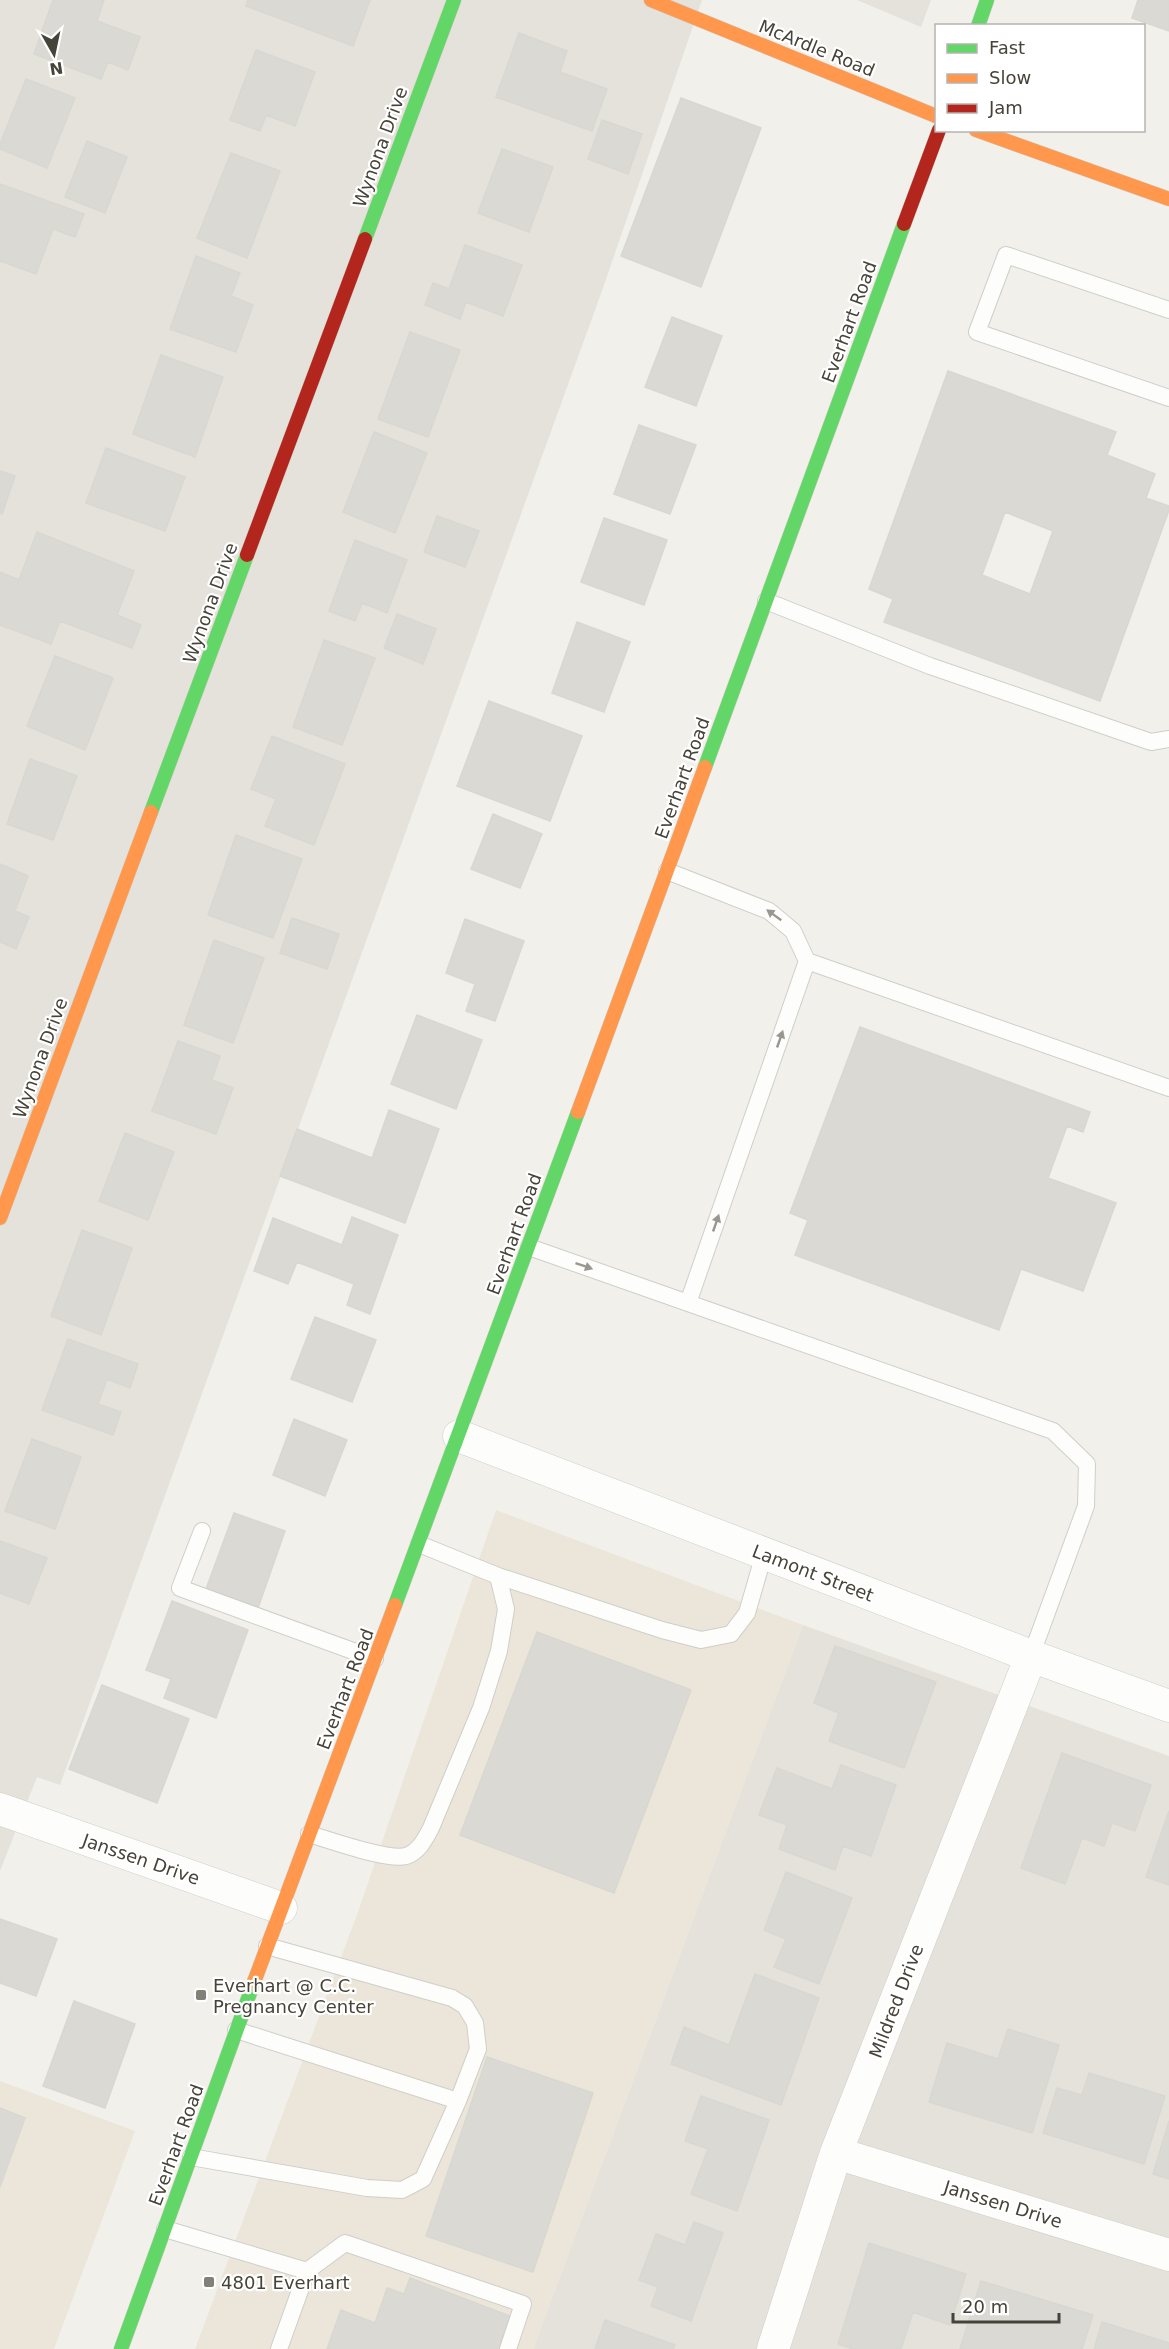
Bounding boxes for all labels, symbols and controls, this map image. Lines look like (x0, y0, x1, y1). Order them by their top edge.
street label: McArdle Road (756, 15, 878, 81)
north arrow (24, 24, 84, 84)
legend (935, 24, 1145, 132)
text: Fast (989, 37, 1025, 58)
text: N (48, 58, 64, 79)
text: Slow (989, 67, 1031, 88)
street label: Wynona Drive (348, 84, 412, 210)
text: Jam (988, 97, 1023, 118)
street label: Everhart Road (817, 258, 881, 386)
street label: Wynona Drive (178, 540, 242, 666)
street label: Everhart Road (650, 714, 714, 842)
one-way arrow (766, 910, 781, 922)
street label: Wynona Drive (8, 995, 72, 1121)
one-way arrow (776, 1030, 786, 1048)
street label: Everhart Road (482, 1170, 546, 1298)
one-way arrow (712, 1214, 722, 1232)
one-way arrow (575, 1262, 593, 1272)
street label: Lamont Street (749, 1540, 877, 1606)
street label: Everhart Road (312, 1626, 378, 1752)
street label: Janssen Drive (79, 1829, 202, 1889)
street label: Mildred Drive (865, 1941, 927, 2061)
place label: Everhart @ C.C. Pregnancy Center (213, 1975, 374, 2017)
marker: Everhart @ C.C. Pregnancy Center (194, 1988, 208, 2002)
street label: Everhart Road (144, 2081, 208, 2209)
street label: Janssen Drive (940, 2176, 1065, 2232)
place label: 4801 Everhart (221, 2272, 350, 2293)
marker: 4801 Everhart (202, 2275, 216, 2289)
scale bar (953, 2286, 1060, 2324)
text: 20 m (962, 2296, 1008, 2317)

